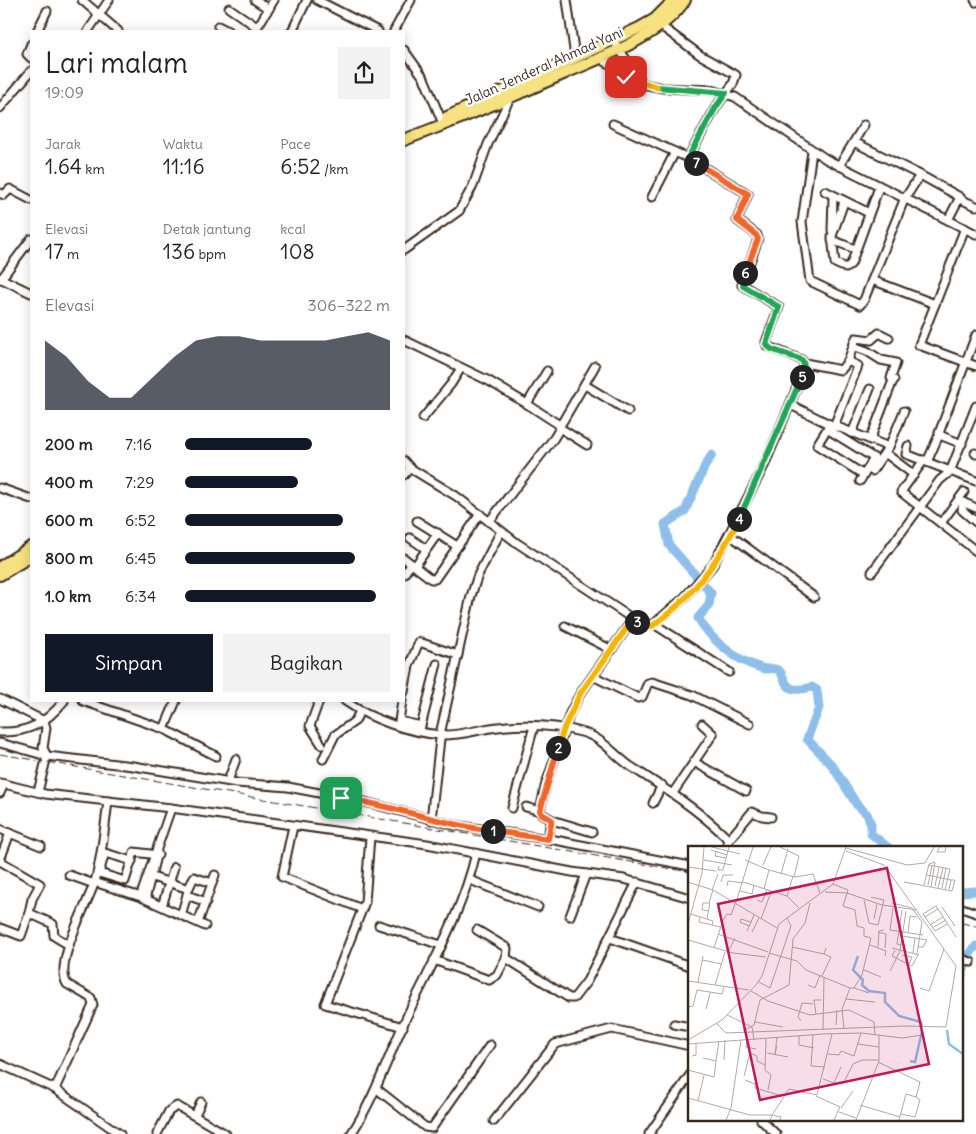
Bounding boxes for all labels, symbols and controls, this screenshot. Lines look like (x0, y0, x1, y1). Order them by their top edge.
street label: Jalan Jenderal Ahmad Yani (462, 23, 626, 109)
text: Lari malam (45, 45, 188, 81)
button: share (338, 47, 390, 99)
pin (605, 56, 647, 98)
icon: check (612, 63, 640, 91)
text: 19:09 (45, 82, 84, 102)
text: Jarak (45, 135, 81, 153)
text: Waktu (163, 135, 203, 153)
text: Pace (280, 135, 311, 153)
pin: 7 (684, 150, 708, 176)
text: 1.64 (45, 153, 82, 180)
text: 11:16 (163, 153, 205, 180)
text: 6:52 (280, 153, 321, 180)
text: 7 (693, 154, 700, 172)
text: km (82, 160, 105, 178)
text: /km (321, 160, 349, 178)
text: Elevasi (45, 220, 88, 238)
text: Detak jantung (163, 220, 251, 238)
text: kcal (280, 220, 306, 238)
text: 17 (45, 238, 64, 265)
text: 136 (163, 238, 195, 265)
text: 108 (280, 238, 315, 265)
text: m (64, 245, 79, 263)
text: bpm (195, 245, 226, 263)
pin: 6 (732, 260, 758, 286)
text: 6 (741, 264, 750, 282)
text: Elevasi (45, 295, 94, 315)
text: 306–322 m (308, 295, 390, 315)
pin: 5 (790, 364, 814, 390)
text: 5 (798, 368, 807, 386)
text: 200 m (45, 434, 93, 454)
text: 7:16 (125, 434, 152, 454)
text: 400 m (45, 472, 93, 492)
text: 7:29 (125, 472, 154, 492)
pin: 4 (726, 506, 752, 532)
text: 600 m (45, 510, 93, 530)
text: 6:52 (125, 510, 156, 530)
text: 4 (735, 510, 744, 528)
text: 800 m (45, 548, 93, 568)
text: 6:45 (125, 548, 156, 568)
text: 1.0 km (45, 586, 91, 606)
text: 6:34 (125, 586, 156, 606)
pin: 3 (624, 610, 650, 634)
text: 3 (634, 613, 641, 631)
button: Simpan (45, 634, 213, 692)
button: Bagikan (223, 634, 390, 692)
pin: 2 (546, 736, 570, 760)
text: 2 (555, 739, 562, 757)
pin (320, 777, 362, 819)
icon: arrive (327, 784, 355, 812)
pin: 1 (480, 818, 506, 844)
text: 1 (491, 822, 496, 840)
inset map (688, 846, 964, 1122)

